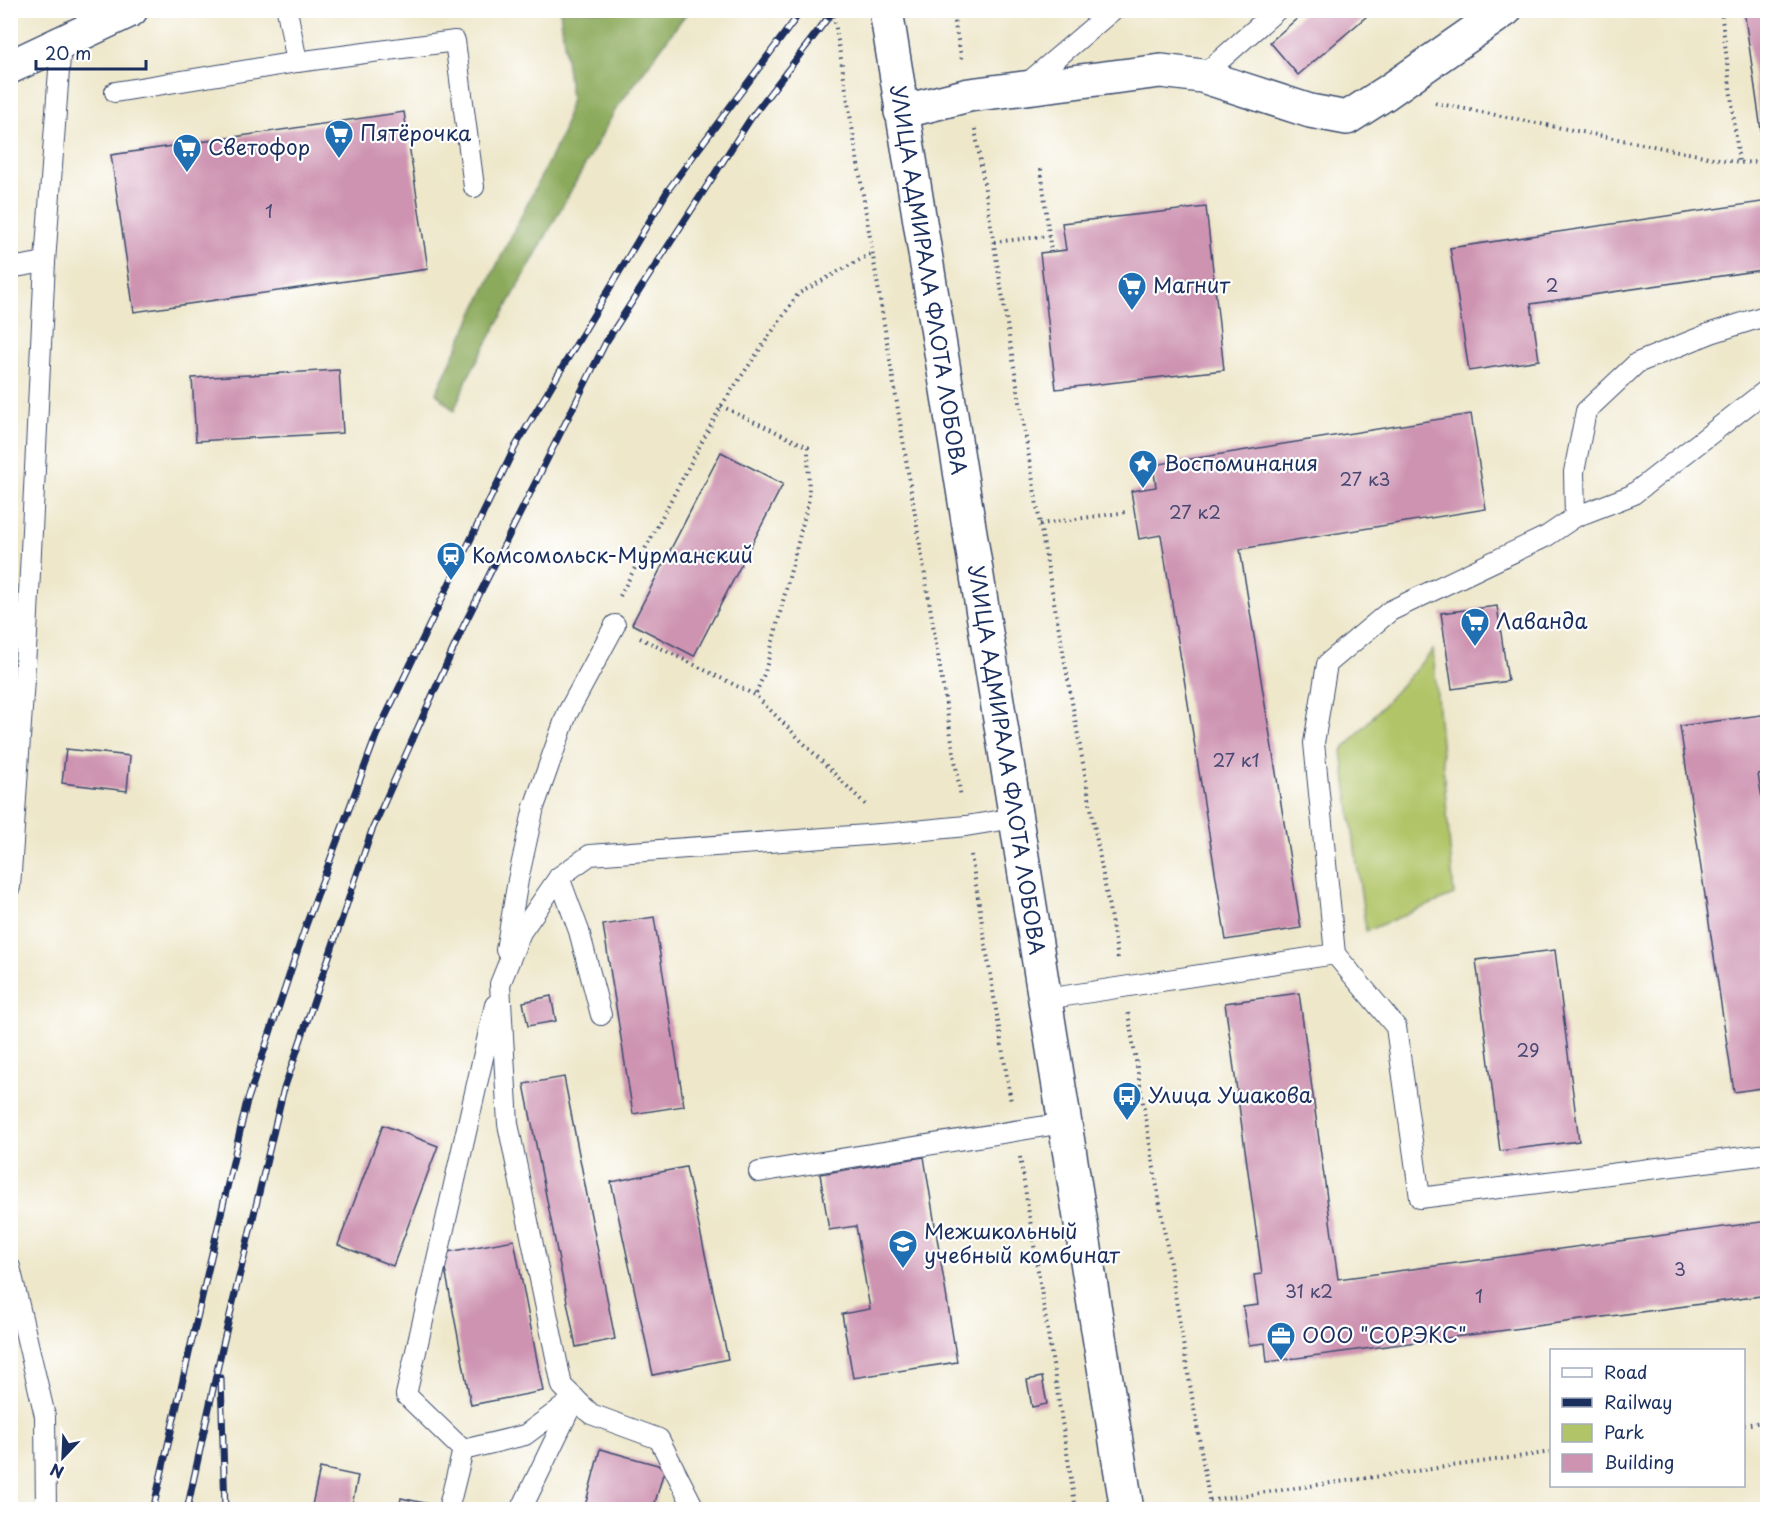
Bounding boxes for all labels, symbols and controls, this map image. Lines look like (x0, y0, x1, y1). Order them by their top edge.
scale bar (36, 33, 146, 71)
text: 20 m (45, 39, 91, 66)
street label: УЛИЦА АДМИРАЛА ФЛОТА ЛОБОВА (883, 83, 977, 477)
place label: Пятёрочка (360, 116, 472, 148)
supermarket icon: Пятёрочка (323, 118, 355, 160)
place label: Светофор (208, 130, 310, 162)
supermarket icon: Светофор (171, 132, 203, 174)
house number: 1 (265, 197, 273, 224)
place label: Магнит (1153, 268, 1230, 300)
supermarket icon: Магнит (1116, 270, 1148, 312)
house number: 2 (1546, 271, 1558, 298)
place label: Воспоминания (1164, 446, 1318, 478)
place icon: Воспоминания (1127, 448, 1159, 490)
house number: 27 к3 (1340, 465, 1390, 492)
house number: 27 к2 (1169, 498, 1221, 525)
place label: Комсомольск-Мурманский (472, 538, 753, 570)
station icon: Комсомольск-Мурманский (435, 540, 467, 582)
street label: УЛИЦА АДМИРАЛА ФЛОТА ЛОБОВА (961, 563, 1055, 957)
place label: Лаванда (1496, 604, 1588, 636)
supermarket icon: Лаванда (1459, 606, 1491, 648)
house number: 27 к1 (1212, 746, 1260, 773)
house number: 29 (1517, 1036, 1539, 1063)
place label: Улица Ушакова (1148, 1078, 1312, 1110)
bus stop icon: Улица Ушакова (1111, 1080, 1143, 1122)
place label: Межшкольный учебный комбинат (924, 1214, 1120, 1270)
school or university icon: Межшкольный учебный комбинат (887, 1228, 919, 1270)
house number: 3 (1674, 1255, 1686, 1282)
house number: 31 к2 (1285, 1277, 1333, 1304)
house number: 1 (1475, 1282, 1483, 1309)
place label: ООО "СОРЭКС" (1302, 1318, 1467, 1350)
office icon: ООО "СОРЭКС" (1265, 1320, 1297, 1362)
legend (1550, 1349, 1745, 1487)
text: Road (1604, 1358, 1648, 1385)
text: Railway (1604, 1388, 1672, 1415)
text: Park (1604, 1418, 1644, 1445)
north arrow (33, 1427, 93, 1487)
text: Building (1604, 1448, 1674, 1475)
text: N (46, 1458, 67, 1485)

